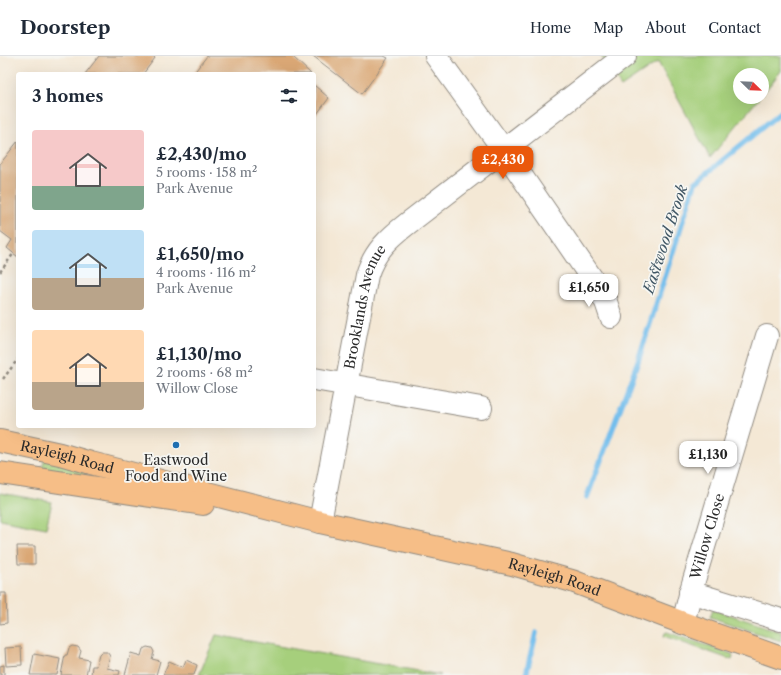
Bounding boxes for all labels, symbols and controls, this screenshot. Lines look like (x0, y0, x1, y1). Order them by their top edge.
text: Doorstep (20, 16, 110, 39)
text: Home (530, 19, 571, 37)
text: Map (593, 19, 623, 37)
text: About (645, 19, 686, 37)
text: Contact (708, 19, 761, 37)
north arrow (733, 68, 769, 104)
map controls (733, 68, 769, 104)
icon: filters (278, 85, 300, 107)
text: 3 homes (32, 86, 103, 106)
text: £2,430/mo (156, 144, 246, 164)
icon: home (64, 146, 112, 194)
pin: £2,430 (470, 146, 536, 180)
text: £2,430 (481, 151, 525, 167)
text: 5 rooms · 158 m² (156, 164, 257, 180)
text: Park Avenue (156, 180, 233, 196)
water label: Eastwood Brook (638, 182, 692, 297)
street label: Brooklands Avenue (340, 241, 390, 371)
text: £1,650/mo (156, 244, 244, 264)
icon: home (64, 246, 112, 294)
text: 4 rooms · 116 m² (156, 264, 256, 280)
pin: £1,650 (556, 274, 622, 308)
text: £1,650 (568, 279, 610, 295)
text: Park Avenue (156, 280, 233, 296)
text: £1,130/mo (156, 344, 242, 364)
icon: home (64, 346, 112, 394)
text: 2 rooms · 68 m² (156, 364, 253, 380)
text: Willow Close (156, 380, 238, 396)
street label: Rayleigh Road (19, 437, 116, 478)
marker: Eastwood Food and Wine (171, 440, 181, 450)
pin: £1,130 (675, 441, 741, 475)
text: £1,130 (688, 446, 728, 462)
place label: Eastwood Food and Wine (125, 451, 227, 485)
street label: Willow Close (686, 491, 728, 582)
street label: Rayleigh Road (506, 554, 604, 600)

